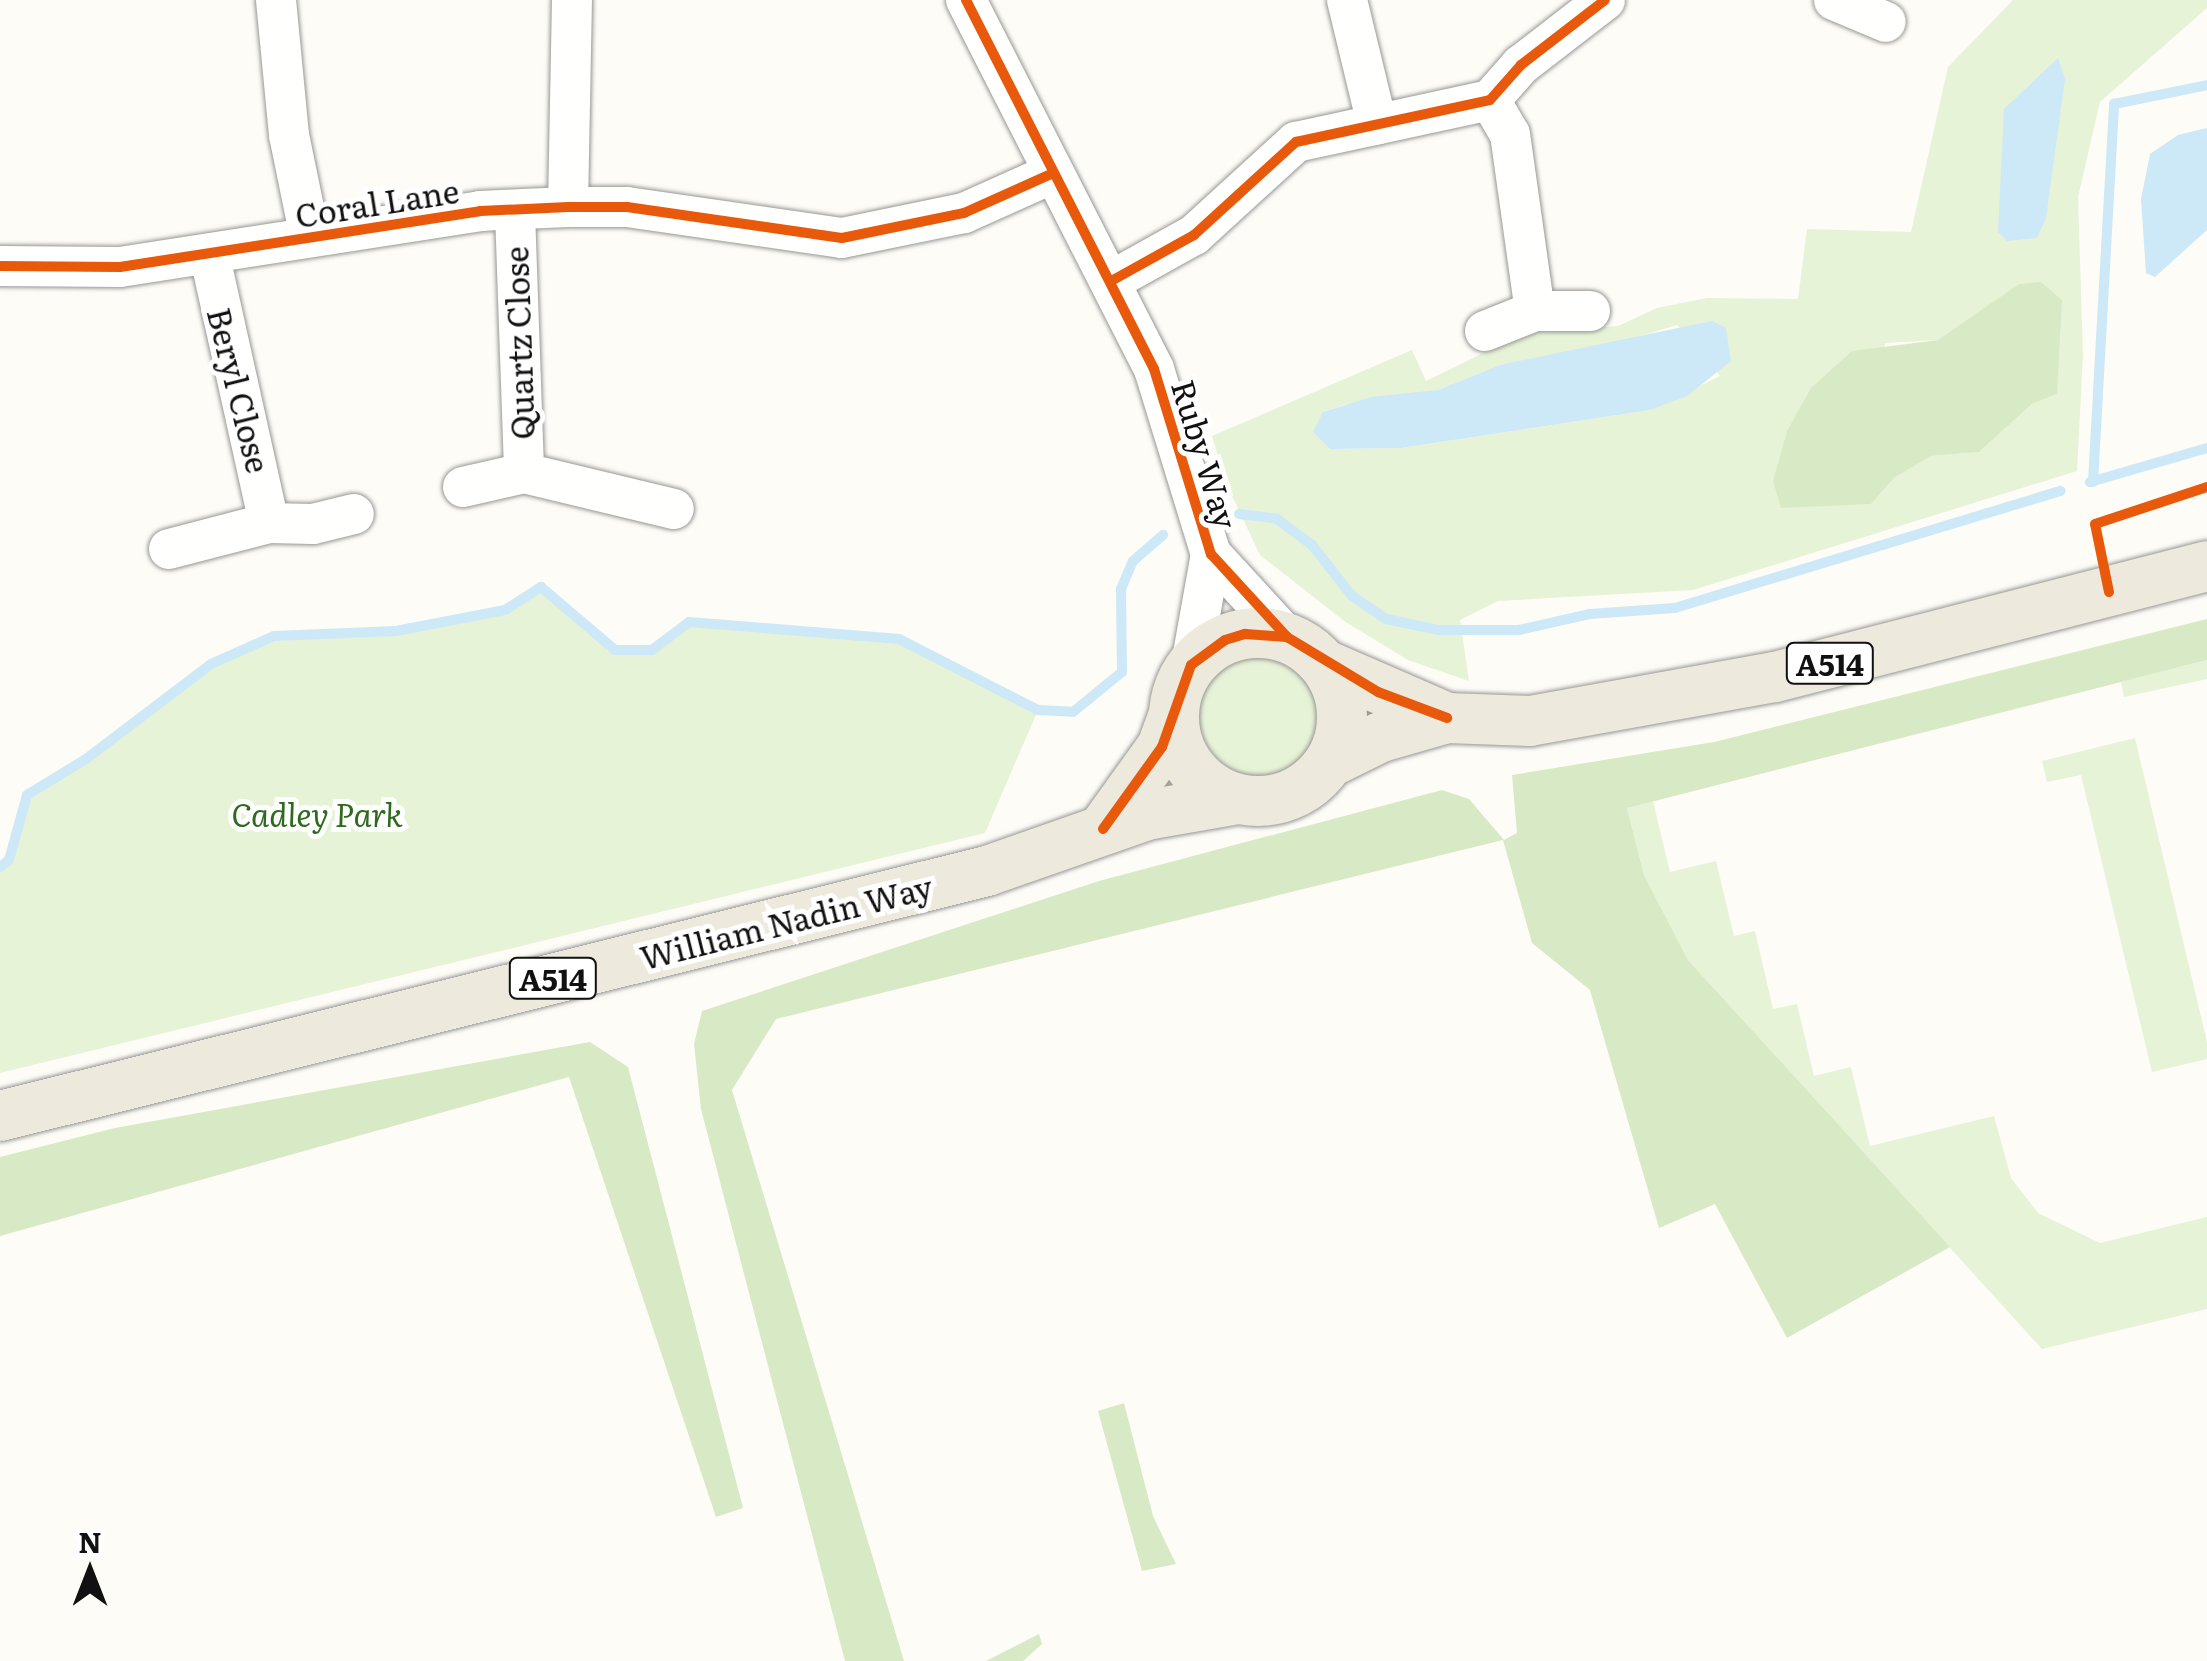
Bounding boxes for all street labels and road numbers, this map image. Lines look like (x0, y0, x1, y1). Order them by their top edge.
street label: Coral Lane (292, 170, 462, 234)
street label: Quartz Close (495, 246, 541, 440)
street label: Beryl Close (201, 303, 279, 477)
street label: Ruby Way (1165, 375, 1247, 533)
road number: A514 (1785, 638, 1875, 688)
street label: William Nadin Way (636, 866, 936, 976)
road number: A514 (508, 953, 598, 1003)

